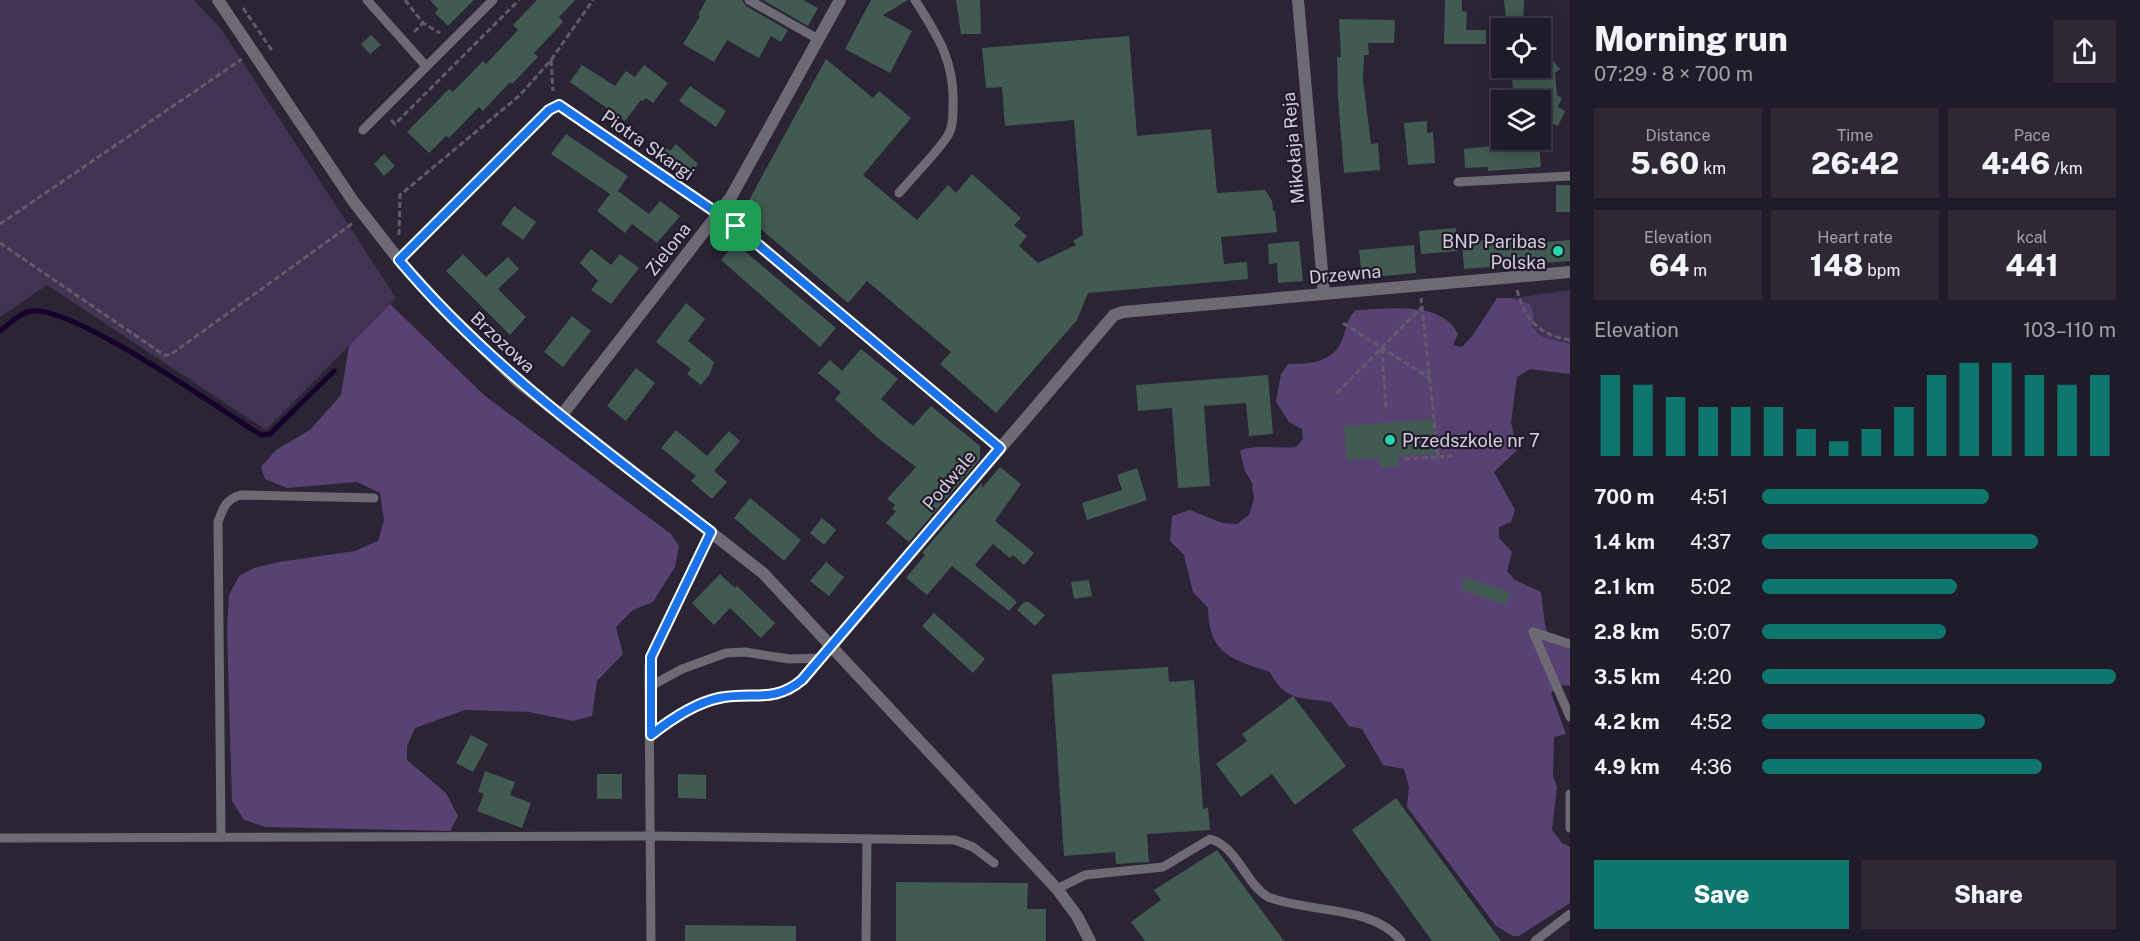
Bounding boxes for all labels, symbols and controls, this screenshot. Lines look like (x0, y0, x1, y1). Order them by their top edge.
map controls (1491, 18, 1551, 150)
button: locate (1491, 18, 1551, 78)
text: Morning run (1594, 20, 1788, 58)
button: share (2053, 20, 2116, 83)
text: 07:29 · 8 × 700 m (1594, 62, 1753, 86)
button: layers (1491, 90, 1551, 150)
street label: Mikołaja Reja (1278, 91, 1308, 205)
street label: Piotra Skargi (598, 105, 698, 185)
text: Distance (1646, 126, 1710, 145)
text: Time (1837, 126, 1873, 145)
text: Pace (2014, 126, 2050, 145)
text: 5.60 (1630, 145, 1699, 181)
text: 26:42 (1811, 145, 1899, 181)
text: 4:46 (1981, 145, 2050, 181)
text: km (1699, 159, 1726, 178)
text: /km (2050, 159, 2083, 178)
pin (710, 200, 761, 251)
icon: arrive (719, 209, 752, 242)
street label: Zielona (641, 218, 695, 280)
text: Elevation (1644, 228, 1712, 247)
text: Heart rate (1817, 228, 1893, 247)
text: kcal (2017, 228, 2047, 247)
place label: BNP Paribas Polska (1442, 231, 1546, 273)
marker: BNP Paribas Polska (1551, 244, 1565, 258)
text: 64 (1649, 247, 1689, 283)
text: 148 (1810, 247, 1863, 283)
text: 441 (2005, 247, 2059, 283)
street label: Drzewna (1308, 260, 1382, 288)
text: m (1689, 261, 1707, 280)
text: bpm (1863, 261, 1900, 280)
street label: Brzozowa (467, 307, 539, 377)
text: Elevation (1594, 318, 1679, 342)
text: 103–110 m (2023, 318, 2116, 342)
place label: Przedszkole nr 7 (1402, 430, 1540, 451)
marker: Przedszkole nr 7 (1383, 433, 1397, 447)
street label: Podwale (918, 446, 980, 514)
text: 700 m (1594, 485, 1654, 509)
text: 4:51 (1690, 485, 1728, 509)
text: 1.4 km (1594, 530, 1655, 554)
text: 4:37 (1690, 530, 1731, 554)
text: 2.1 km (1594, 575, 1655, 599)
text: 5:02 (1690, 575, 1731, 599)
text: 2.8 km (1594, 620, 1660, 644)
text: 5:07 (1690, 620, 1731, 644)
text: 3.5 km (1594, 665, 1660, 689)
text: 4:20 (1690, 665, 1732, 689)
text: 4.2 km (1594, 710, 1660, 734)
text: 4:52 (1690, 710, 1732, 734)
text: 4.9 km (1594, 755, 1660, 779)
text: 4:36 (1690, 755, 1732, 779)
button: Save (1594, 860, 1849, 929)
button: Share (1861, 860, 2116, 929)

